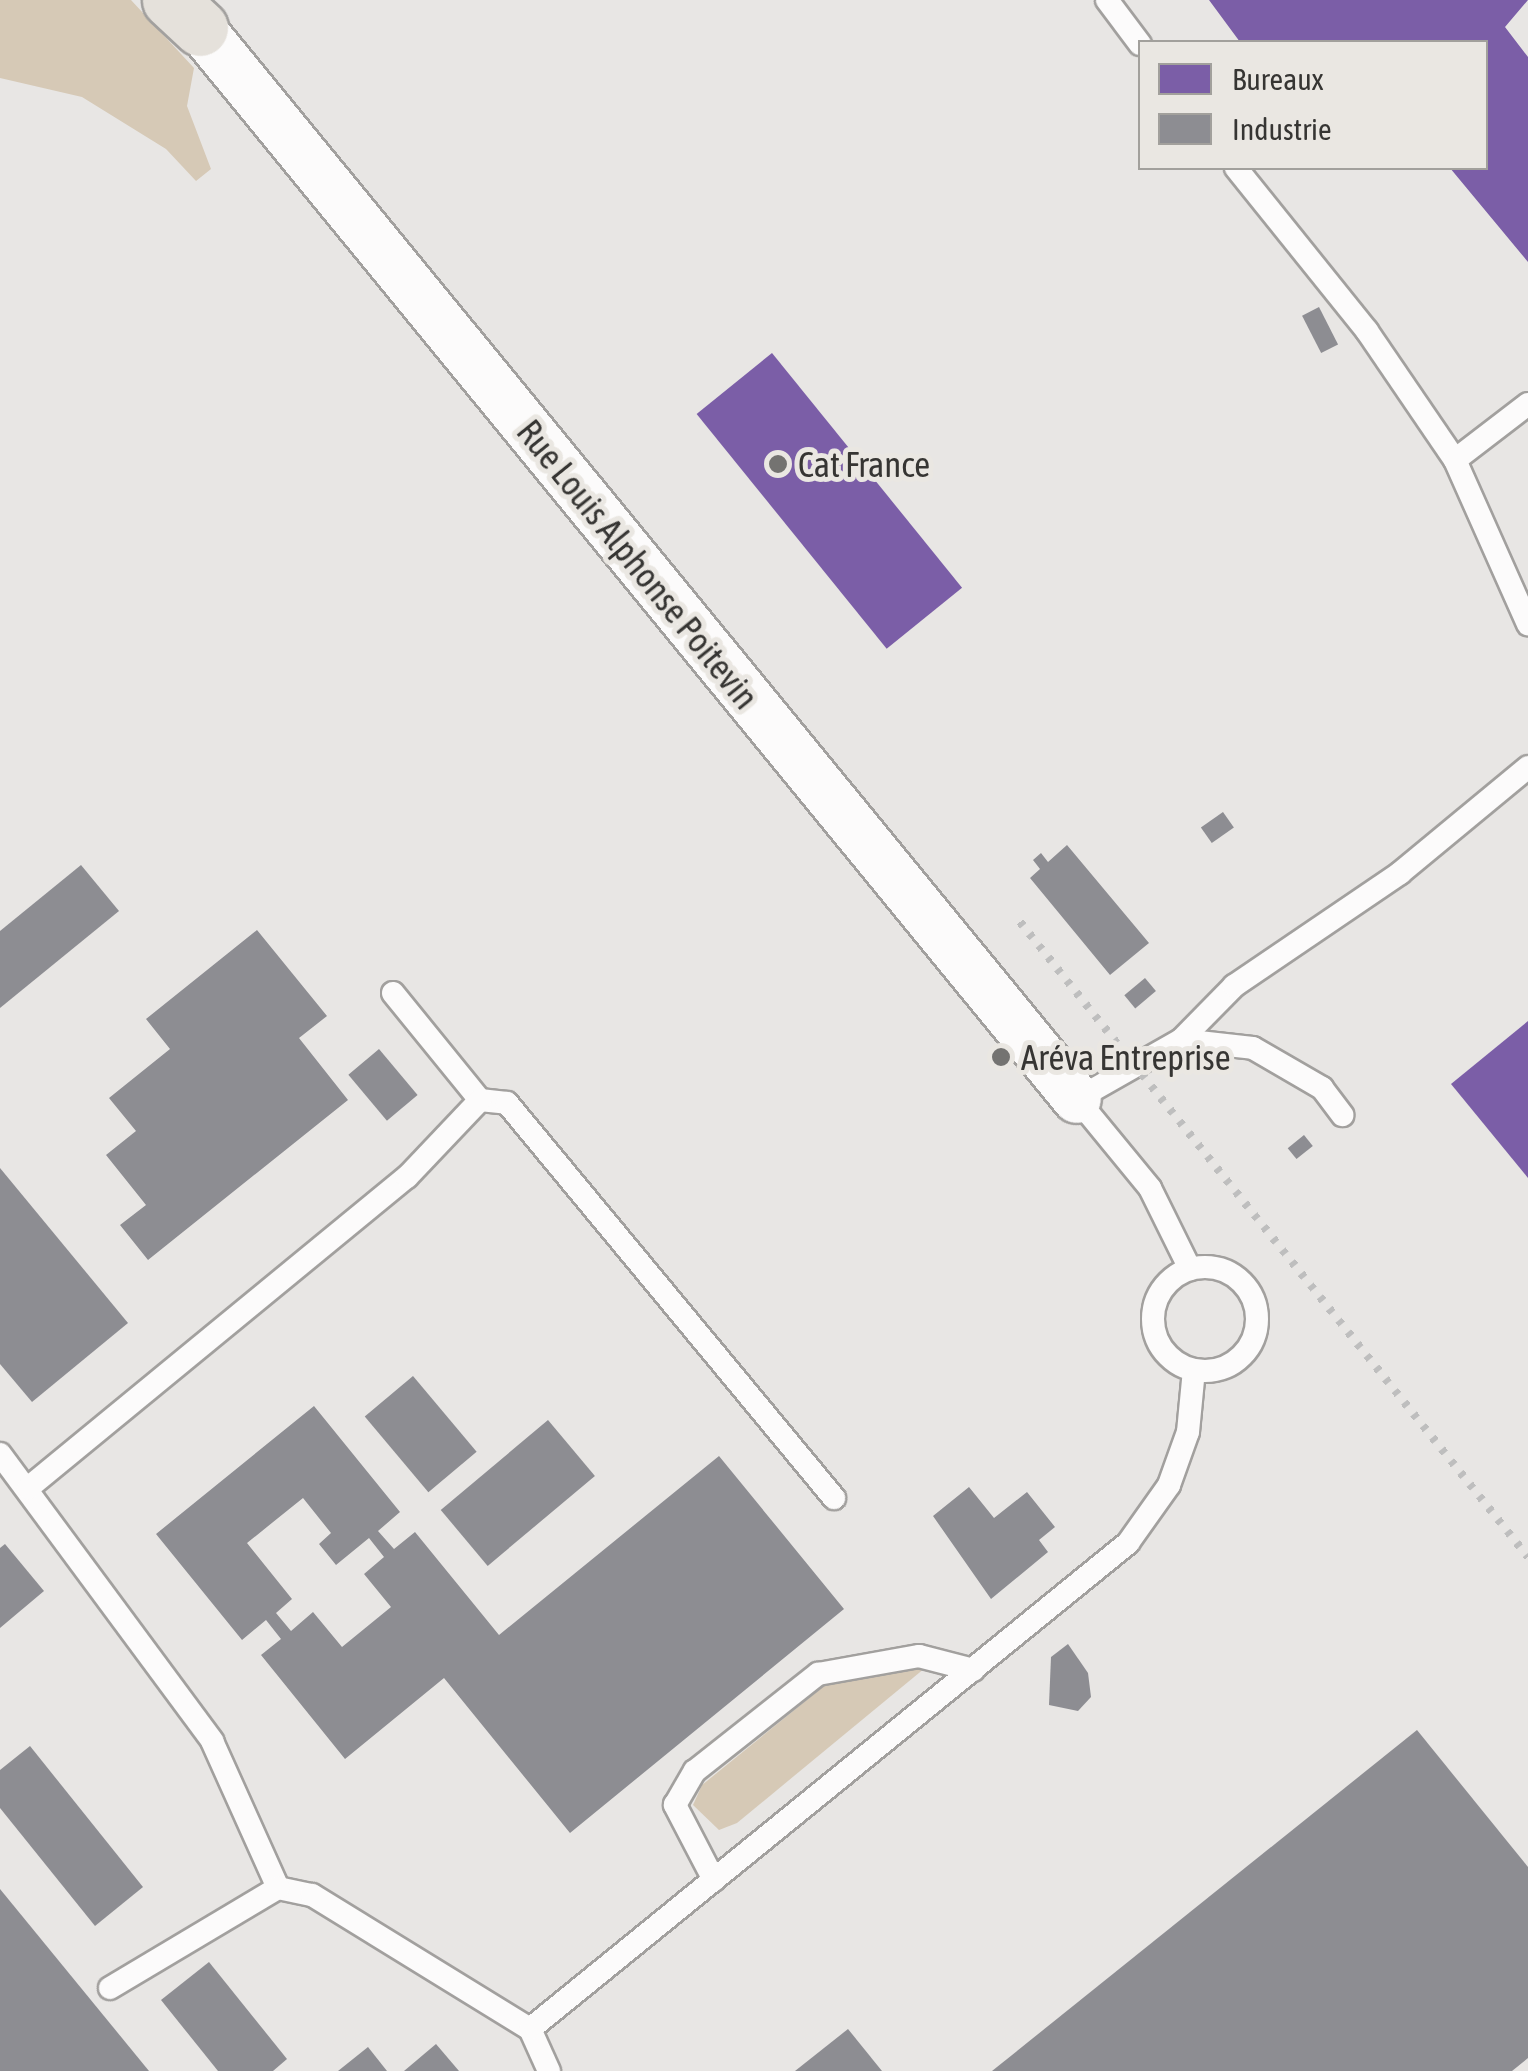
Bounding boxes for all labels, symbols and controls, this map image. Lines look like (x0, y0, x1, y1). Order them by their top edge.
legend (1138, 40, 1488, 170)
text: Bureaux (1232, 62, 1324, 96)
text: Industrie (1232, 112, 1332, 146)
street label: Rue Louis Alphonse Poitevin (509, 411, 767, 717)
place label: Cat France (798, 443, 930, 485)
marker: Cat France (767, 453, 789, 475)
place label: Aréva Entreprise (1021, 1036, 1231, 1078)
marker: Aréva Entreprise (990, 1046, 1012, 1068)

